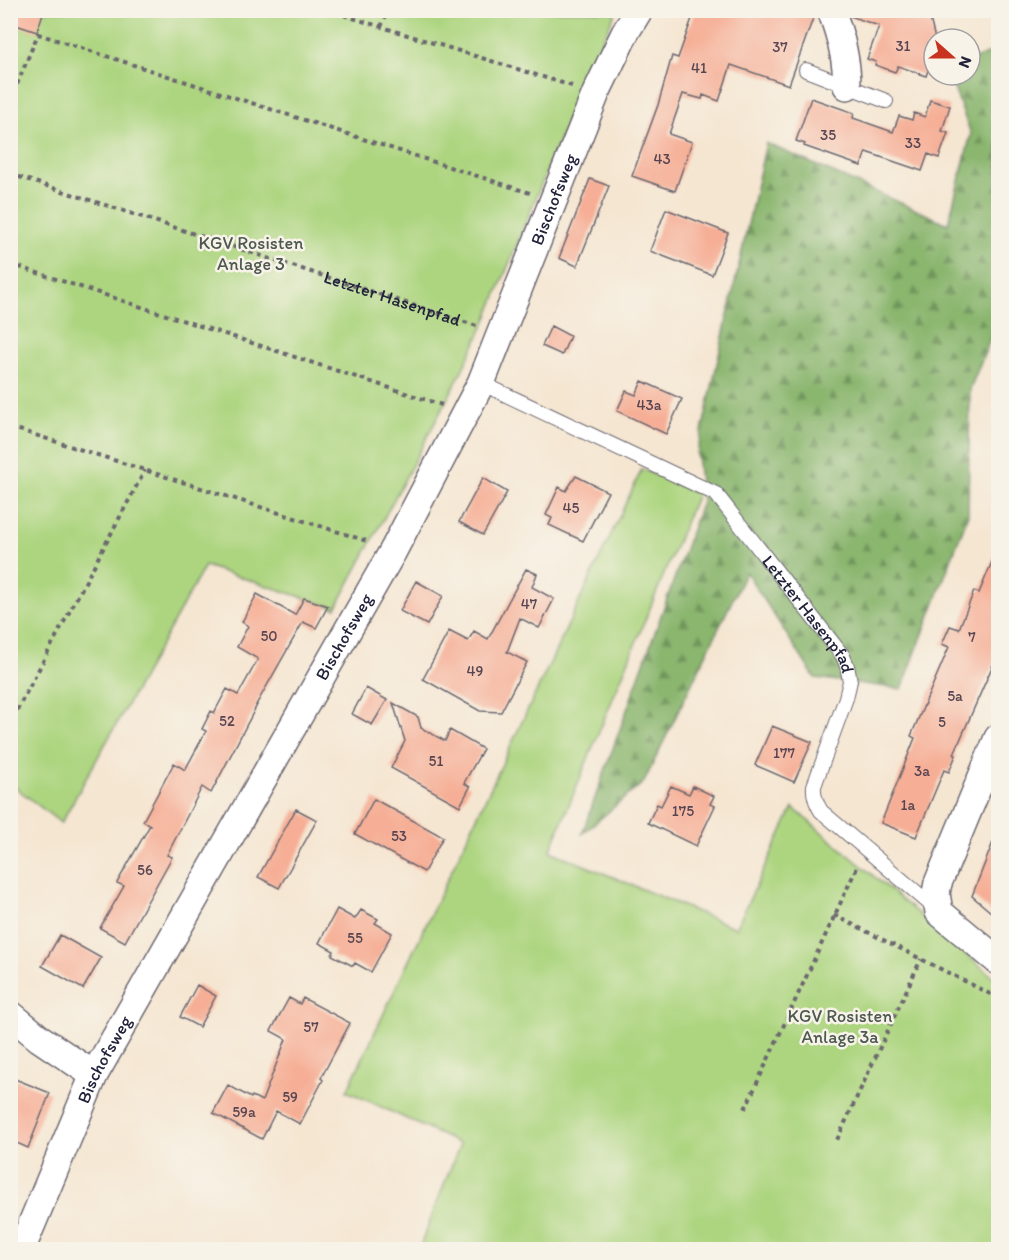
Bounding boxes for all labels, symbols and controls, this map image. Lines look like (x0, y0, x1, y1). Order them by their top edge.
north arrow (922, 27, 982, 87)
house number: 31 (895, 37, 911, 55)
house number: 37 (772, 38, 788, 56)
text: N (955, 54, 976, 71)
house number: 41 (691, 59, 707, 77)
house number: 35 (820, 126, 836, 144)
house number: 33 (905, 134, 921, 152)
street label: Bischofsweg (526, 150, 582, 248)
house number: 43 (653, 150, 671, 168)
park label: KGV Rosisten Anlage 3 (199, 232, 303, 275)
street label: Letzter Hasenpfad (321, 266, 464, 331)
house number: 43a (636, 396, 662, 414)
house number: 45 (563, 499, 580, 517)
street label: Letzter Hasenpfad (757, 551, 859, 675)
street label: Bischofsweg (311, 589, 378, 684)
house number: 47 (521, 595, 538, 613)
house number: 50 (260, 627, 278, 645)
house number: 7 (968, 628, 976, 646)
house number: 49 (467, 662, 484, 680)
house number: 5a (947, 687, 963, 705)
house number: 52 (219, 712, 235, 730)
house number: 5 (938, 713, 946, 731)
house number: 177 (773, 744, 795, 762)
house number: 51 (429, 752, 443, 770)
house number: 3a (914, 762, 930, 780)
house number: 1a (901, 796, 916, 814)
house number: 175 (672, 802, 694, 820)
house number: 53 (391, 827, 407, 845)
house number: 56 (137, 861, 153, 879)
house number: 55 (347, 929, 363, 947)
park label: KGV Rosisten Anlage 3a (788, 1005, 892, 1048)
street label: Bischofsweg (72, 1011, 137, 1107)
house number: 57 (303, 1018, 319, 1036)
house number: 59 (282, 1088, 298, 1106)
house number: 59a (232, 1103, 256, 1121)

